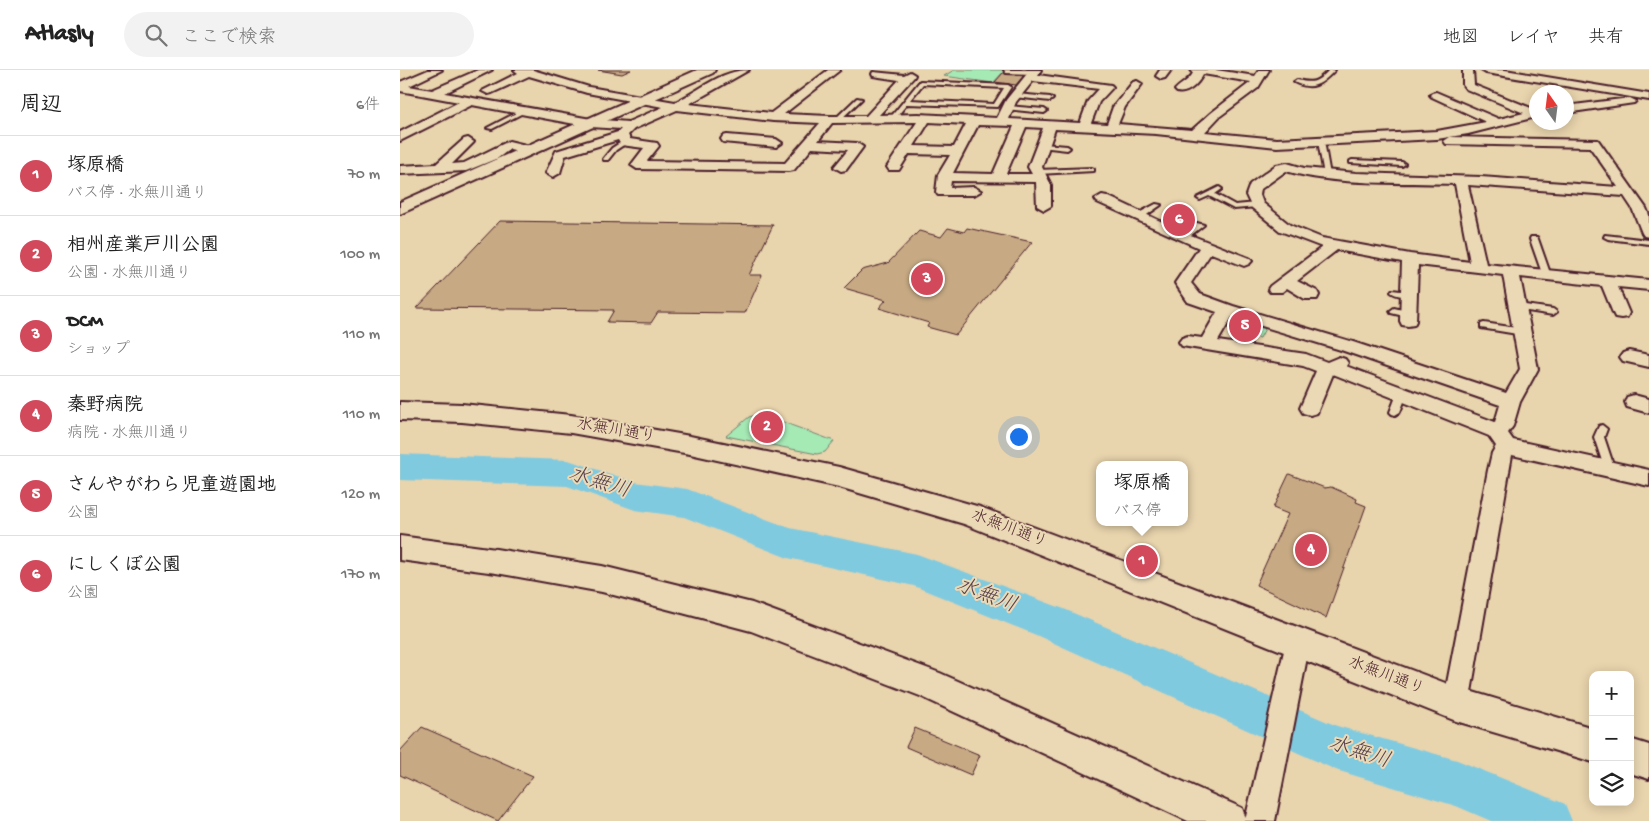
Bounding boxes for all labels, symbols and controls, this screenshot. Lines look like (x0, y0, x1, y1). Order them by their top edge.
search box (124, 12, 474, 57)
text: Atlasly (25, 20, 94, 49)
icon: search (142, 21, 170, 49)
text: ここで検索 (182, 27, 277, 50)
text: 地図 (1443, 28, 1479, 49)
text: レイヤ (1507, 28, 1560, 49)
text: 共有 (1588, 28, 1624, 49)
north arrow (1529, 85, 1574, 130)
text: 周辺 (20, 94, 62, 119)
text: 6件 (356, 97, 380, 116)
text: 塚原橋 (67, 155, 124, 178)
text: 1 (33, 166, 39, 185)
text: 70 m (347, 166, 380, 185)
text: バス停 · 水無川通り (67, 185, 208, 204)
pin: 6 (1163, 201, 1195, 239)
text: 相州産業戸川公園 (67, 235, 219, 258)
text: 2 (32, 246, 40, 265)
text: 100 m (340, 246, 380, 265)
pin: 3 (911, 260, 943, 298)
text: 公園 · 水無川通り (67, 265, 192, 284)
pin: 5 (1229, 307, 1261, 345)
text: DCM (67, 311, 103, 334)
text: 3 (32, 326, 40, 345)
text: 110 m (343, 326, 380, 345)
text: ショップ (67, 341, 130, 360)
text: 秦野病院 (67, 395, 143, 418)
text: 4 (32, 406, 40, 425)
text: 110 m (343, 406, 380, 425)
pin: 2 (751, 408, 783, 446)
street label: 水無川通り (575, 414, 657, 448)
your location (1006, 424, 1032, 450)
text: 病院 · 水無川通り (67, 425, 192, 444)
popup (1096, 461, 1188, 526)
water label: 水無川 (565, 462, 633, 505)
text: 塚原橋 (1113, 473, 1171, 496)
text: さんやがわら児童遊園地 (67, 475, 276, 498)
text: 5 (32, 486, 40, 505)
text: 120 m (341, 486, 380, 505)
text: バス停 (1113, 503, 1162, 522)
text: 公園 (67, 505, 99, 524)
street label: 水無川通り (968, 505, 1050, 553)
pin: 4 (1295, 531, 1327, 569)
pin: 1 (1126, 542, 1158, 580)
text: にしくぼ公園 (67, 555, 181, 578)
text: 6 (32, 566, 40, 585)
text: 170 m (341, 566, 380, 585)
water label: 水無川 (952, 573, 1020, 620)
text: 公園 (67, 585, 99, 604)
street label: 水無川通り (1345, 652, 1427, 700)
map controls (1589, 671, 1634, 806)
button: + (1589, 671, 1634, 716)
button: − (1589, 716, 1634, 761)
water label: 水無川 (1325, 731, 1393, 776)
button: layers (1589, 761, 1634, 806)

